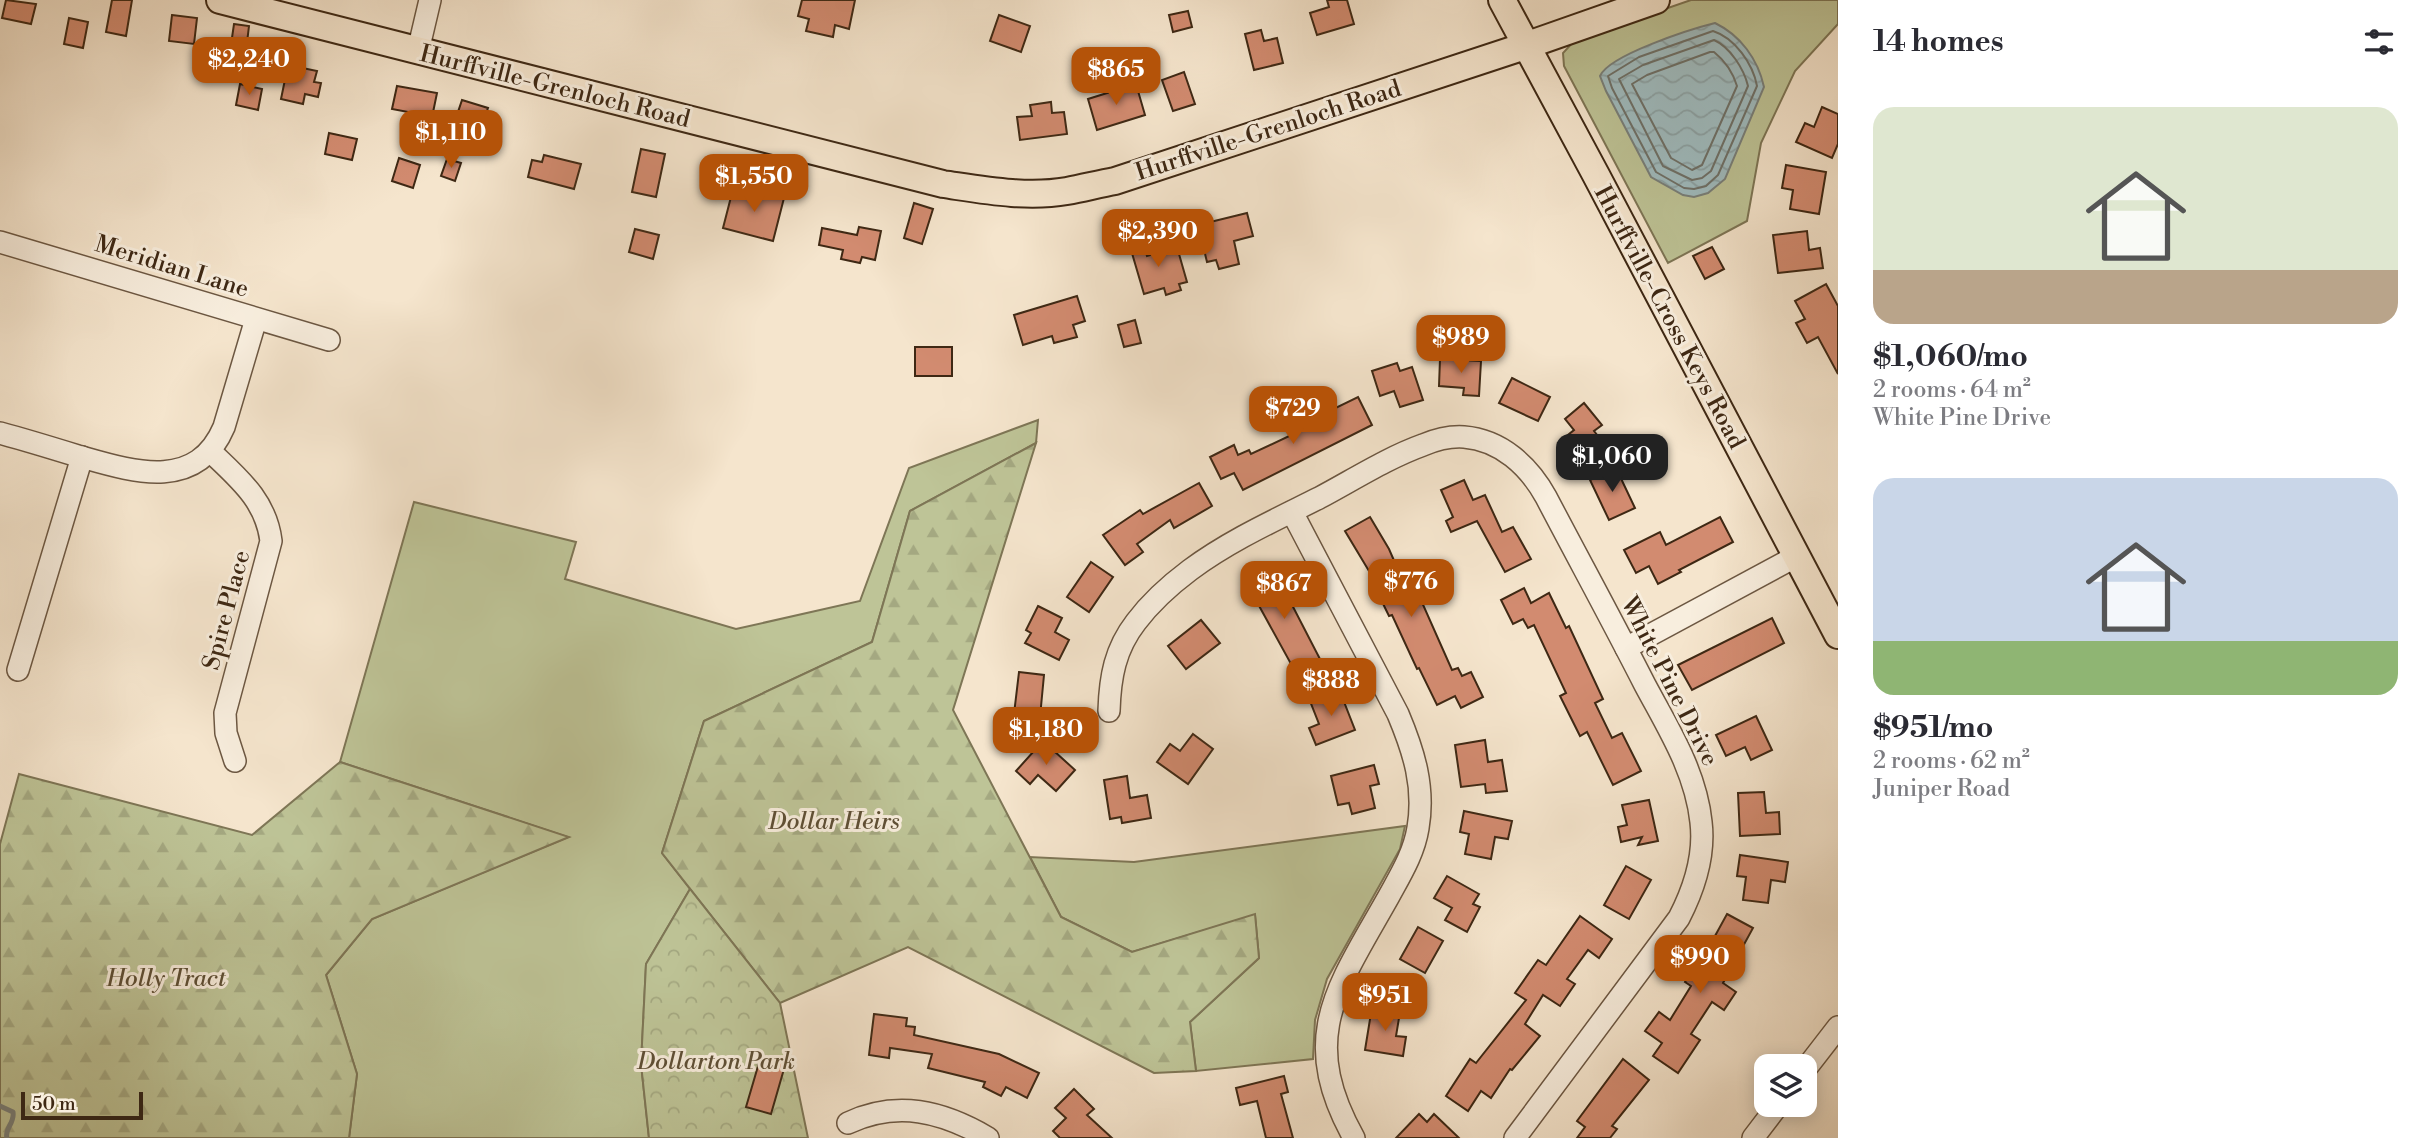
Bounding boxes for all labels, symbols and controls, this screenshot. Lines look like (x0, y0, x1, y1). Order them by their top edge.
text: 14 homes (1873, 23, 2004, 61)
icon: filters (2360, 23, 2398, 61)
pin: $2,240 (192, 38, 306, 97)
street label: Hurffville-Grenloch Road (417, 39, 693, 135)
text: $2,240 (208, 46, 290, 74)
pin: $865 (1075, 48, 1157, 107)
text: $865 (1087, 56, 1145, 84)
street label: Hurffville-Grenloch Road (1132, 74, 1405, 188)
pin: $1,110 (394, 110, 508, 170)
text: $1,110 (415, 119, 487, 147)
icon: home (2073, 153, 2199, 279)
pin: $1,550 (697, 154, 811, 214)
text: $1,550 (715, 163, 793, 191)
street label: Hurffville-Cross Keys Road (1587, 181, 1751, 455)
pin: $2,390 (1101, 210, 1215, 269)
text: $2,390 (1118, 218, 1198, 246)
street label: Meridian Lane (91, 229, 252, 305)
pin: $989 (1420, 316, 1502, 375)
text: $989 (1432, 324, 1490, 352)
text: $1,060/mo (1873, 338, 2028, 376)
text: 2 rooms · 64 m² (1873, 376, 2031, 404)
pin: $729 (1252, 386, 1334, 446)
text: $729 (1265, 395, 1321, 423)
text: White Pine Drive (1873, 404, 2051, 432)
pin: $1,060 (1555, 434, 1669, 494)
text: $1,060 (1572, 443, 1652, 471)
icon: home (2073, 524, 2199, 650)
street label: Spire Place (197, 547, 257, 673)
pin: $776 (1370, 560, 1452, 619)
pin: $867 (1243, 562, 1325, 621)
text: $776 (1384, 568, 1438, 596)
text: $867 (1256, 570, 1312, 598)
street label: White Pine Drive (1613, 591, 1725, 771)
pin: $888 (1290, 658, 1372, 718)
text: $888 (1302, 667, 1360, 695)
pin: $1,180 (989, 708, 1103, 767)
text: $951/mo (1873, 709, 1993, 747)
text: $1,180 (1009, 716, 1083, 744)
text: 2 rooms · 62 m² (1873, 747, 2030, 775)
text: Juniper Road (1873, 775, 2010, 803)
park label: Dollar Heirs (767, 807, 900, 837)
pin: $990 (1659, 936, 1741, 995)
text: $990 (1670, 944, 1730, 972)
park label: Holly Tract (105, 964, 227, 994)
pin: $951 (1344, 974, 1426, 1033)
text: $951 (1358, 982, 1412, 1010)
park label: Dollarton Park (636, 1047, 795, 1077)
map controls (1754, 1054, 1817, 1117)
button: layers (1754, 1054, 1817, 1117)
scale bar (21, 1089, 144, 1121)
text: 50 m (32, 1092, 76, 1116)

